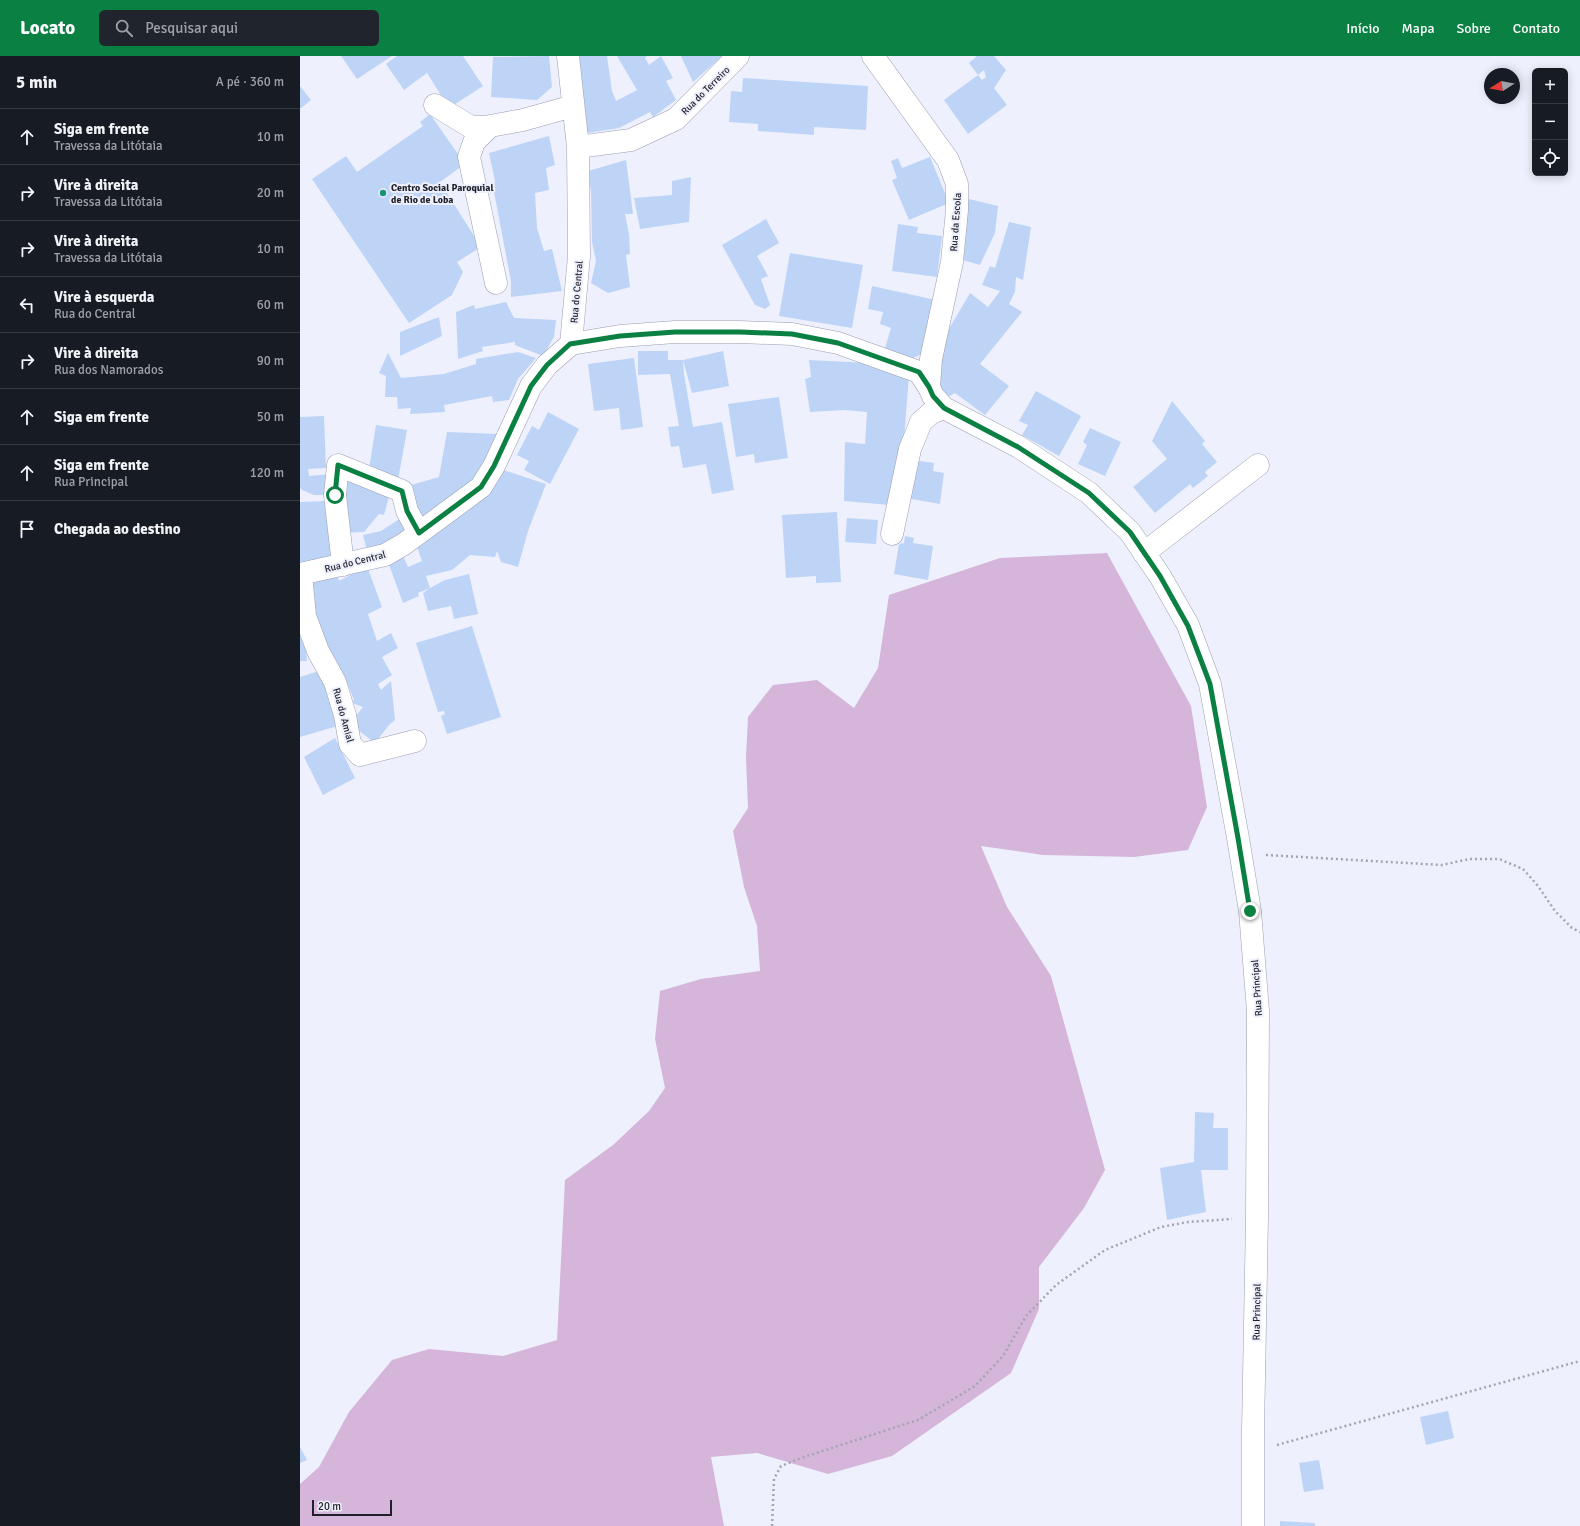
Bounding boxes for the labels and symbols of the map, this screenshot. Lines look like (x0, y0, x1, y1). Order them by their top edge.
street label: Rua do Terreiro (679, 64, 733, 118)
north arrow (1484, 68, 1520, 104)
place label: Centro Social Paroquial de Rio de Loba (391, 182, 494, 206)
marker: Centro Social Paroquial de Rio de Loba (378, 188, 388, 198)
street label: Rua da Escola (948, 192, 964, 252)
street label: Rua do Central (568, 260, 586, 324)
route start (326, 486, 344, 504)
street label: Rua do Central (323, 549, 387, 575)
street label: Rua do Amial (330, 687, 356, 744)
route end (1241, 902, 1259, 920)
street label: Rua Principal (1249, 959, 1265, 1017)
street label: Rua Principal (1251, 1283, 1263, 1341)
scale bar (312, 1498, 392, 1517)

